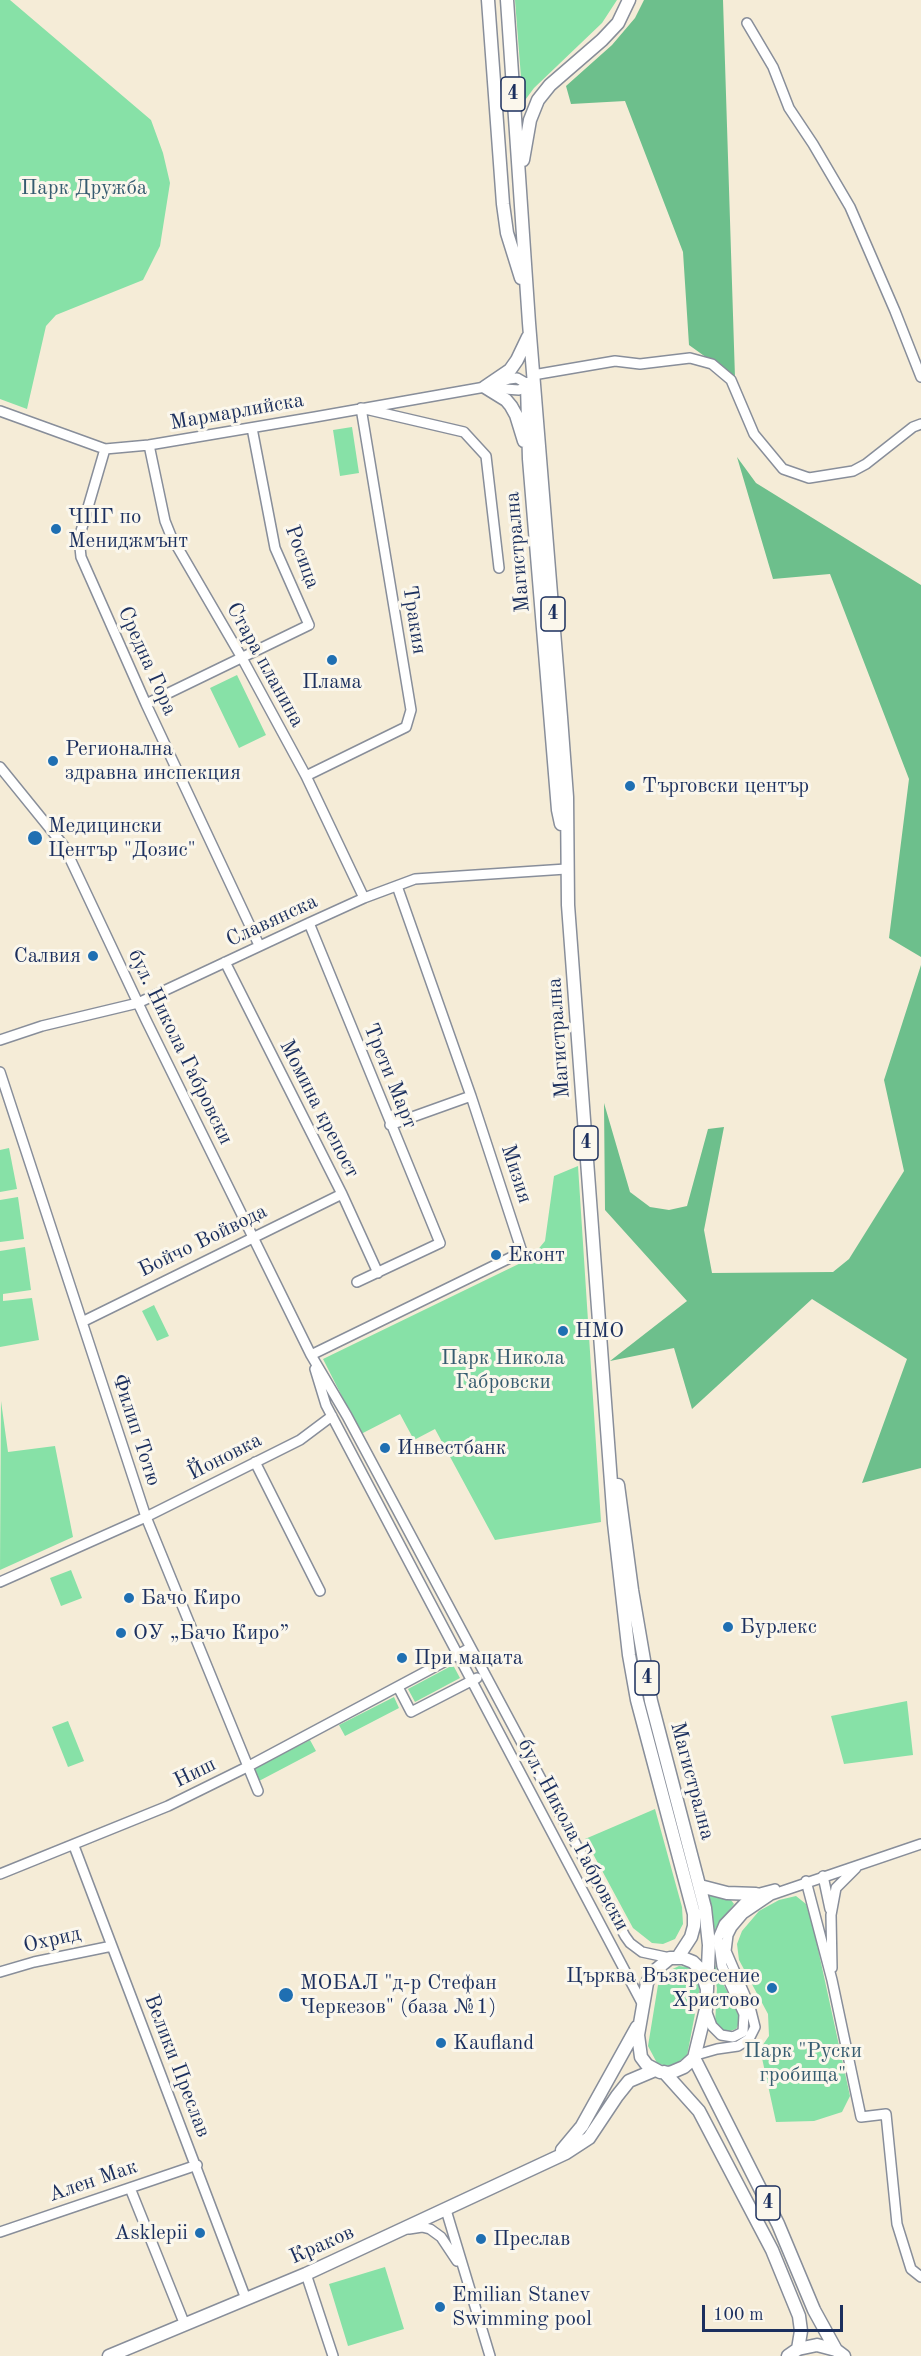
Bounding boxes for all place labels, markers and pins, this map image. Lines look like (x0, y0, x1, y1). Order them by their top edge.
place label: ЧПГ по Мениджмънт (68, 504, 188, 554)
marker: ЧПГ по Мениджмънт (49, 522, 63, 536)
marker: Плама (325, 653, 339, 667)
place label: Плама (302, 669, 362, 695)
place label: Регионална здравна инспекция (65, 736, 241, 786)
marker: Регионална здравна инспекция (46, 754, 60, 768)
place label: Търговски център (642, 773, 809, 799)
marker: Търговски център (623, 779, 637, 793)
place label: Медицински Център "Дозис" (48, 813, 196, 863)
marker: Медицински Център "Дозис" (26, 829, 44, 847)
place label: Салвия (14, 943, 81, 969)
marker: Салвия (86, 949, 100, 963)
place label: Еконт (508, 1242, 565, 1268)
marker: Еконт (489, 1248, 503, 1262)
place label: HMO (575, 1318, 624, 1344)
marker: HMO (556, 1324, 570, 1338)
place label: Инвестбанк (397, 1435, 506, 1461)
marker: Инвестбанк (378, 1441, 392, 1455)
place label: Бачо Киро (141, 1585, 241, 1611)
marker: Бачо Киро (122, 1591, 136, 1605)
place label: Бурлекс (740, 1614, 817, 1640)
place label: ОУ „Бачо Киро” (133, 1620, 289, 1646)
marker: Бурлекс (721, 1620, 735, 1634)
marker: ОУ „Бачо Киро” (114, 1626, 128, 1640)
place label: При мацата (414, 1645, 523, 1671)
marker: При мацата (395, 1651, 409, 1665)
place label: Църква Възкресение Христово (566, 1963, 760, 2013)
place label: МОБАЛ "д-р Стефан Черкезов" (база №1) (300, 1970, 497, 2020)
marker: Църква Възкресение Христово (765, 1981, 779, 1995)
marker: МОБАЛ "д-р Стефан Черкезов" (база №1) (277, 1986, 295, 2004)
place label: Kaufland (453, 2030, 534, 2056)
marker: Kaufland (434, 2036, 448, 2050)
place label: Asklepii (114, 2220, 188, 2246)
marker: Asklepii (193, 2226, 207, 2240)
place label: Преслав (493, 2226, 570, 2252)
marker: Преслав (474, 2232, 488, 2246)
place label: Emilian Stanev Swimming pool (452, 2282, 592, 2332)
marker: Emilian Stanev Swimming pool (433, 2300, 447, 2314)

